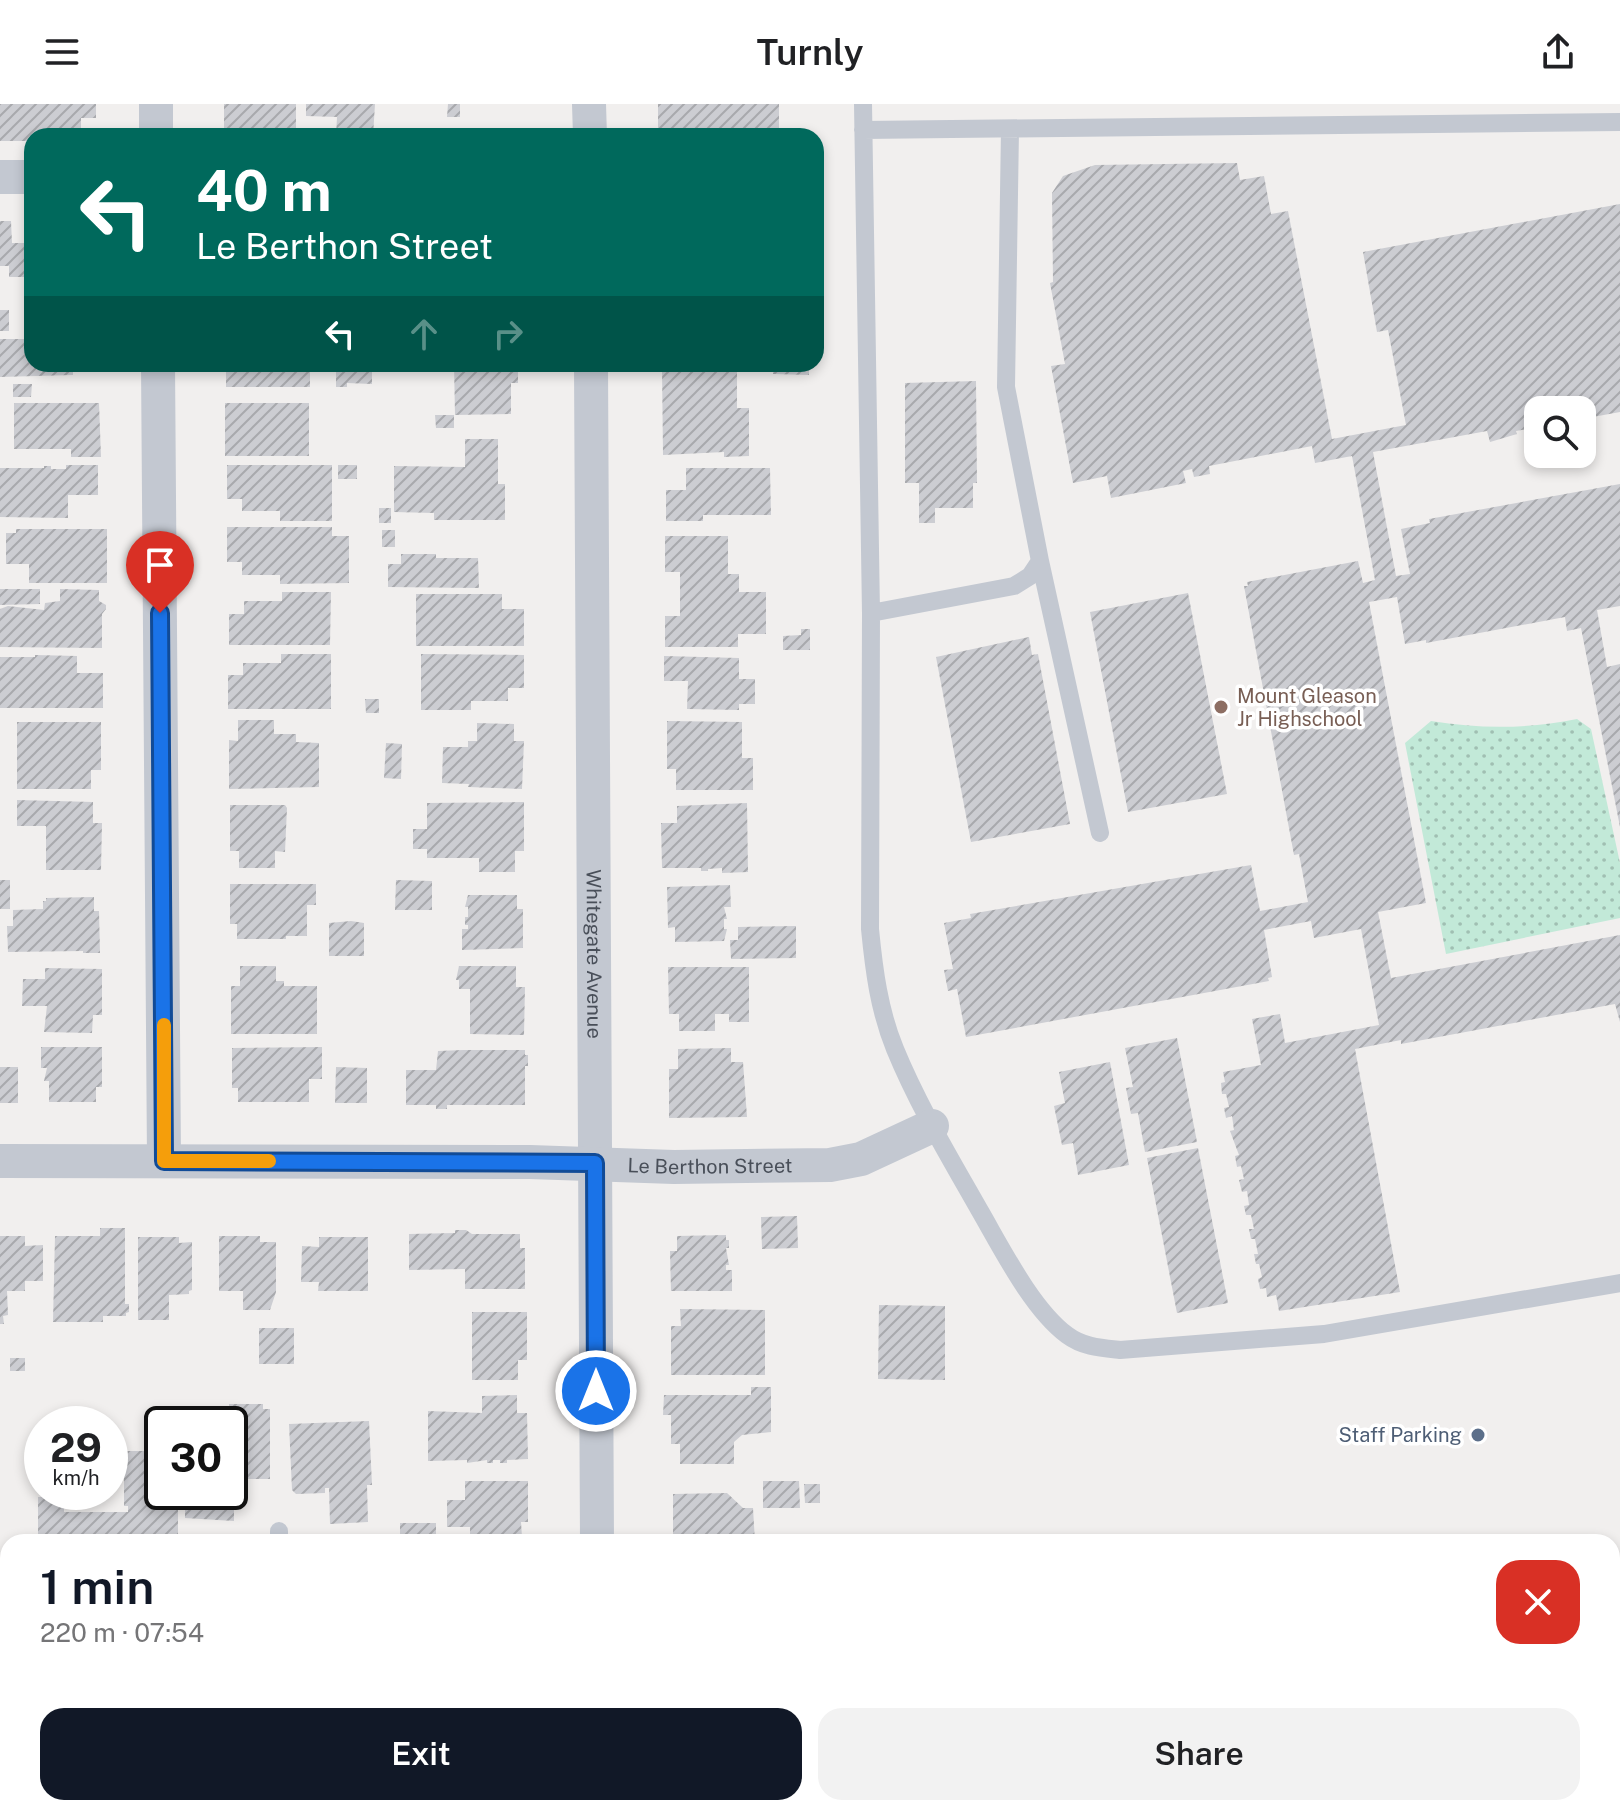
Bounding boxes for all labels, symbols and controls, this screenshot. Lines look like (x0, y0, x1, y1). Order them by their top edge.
icon: menu (40, 30, 84, 74)
icon: share (1536, 30, 1580, 74)
text: Turnly (756, 31, 864, 73)
text: 40 m (196, 158, 332, 224)
icon: left (64, 160, 168, 264)
text: Le Berthon Street (196, 225, 493, 267)
icon: left (318, 312, 362, 356)
icon: ahead (402, 312, 446, 356)
icon: right (486, 312, 530, 356)
map controls (1524, 396, 1596, 468)
button: search (1524, 396, 1596, 468)
pin (126, 531, 194, 613)
icon: arrive (138, 543, 182, 587)
place label: Mount Gleason Jr Highschool (1237, 684, 1377, 731)
marker: Mount Gleason Jr Highschool (1212, 698, 1230, 716)
street label: Whitegate Avenue (582, 869, 606, 1039)
street label: Le Berthon Street (627, 1153, 793, 1179)
position arrow (554, 1349, 638, 1433)
speed limit sign: 30 (144, 1406, 248, 1510)
place label: Staff Parking (1339, 1423, 1462, 1447)
text: 29 (50, 1424, 102, 1471)
marker: Staff Parking (1469, 1426, 1487, 1444)
text: km/h (52, 1466, 100, 1490)
text: 1 min (40, 1558, 154, 1615)
button: close (1496, 1560, 1580, 1644)
text: 220 m · 07:54 (40, 1617, 204, 1648)
button: Exit (40, 1708, 802, 1800)
button: Share (818, 1708, 1580, 1800)

